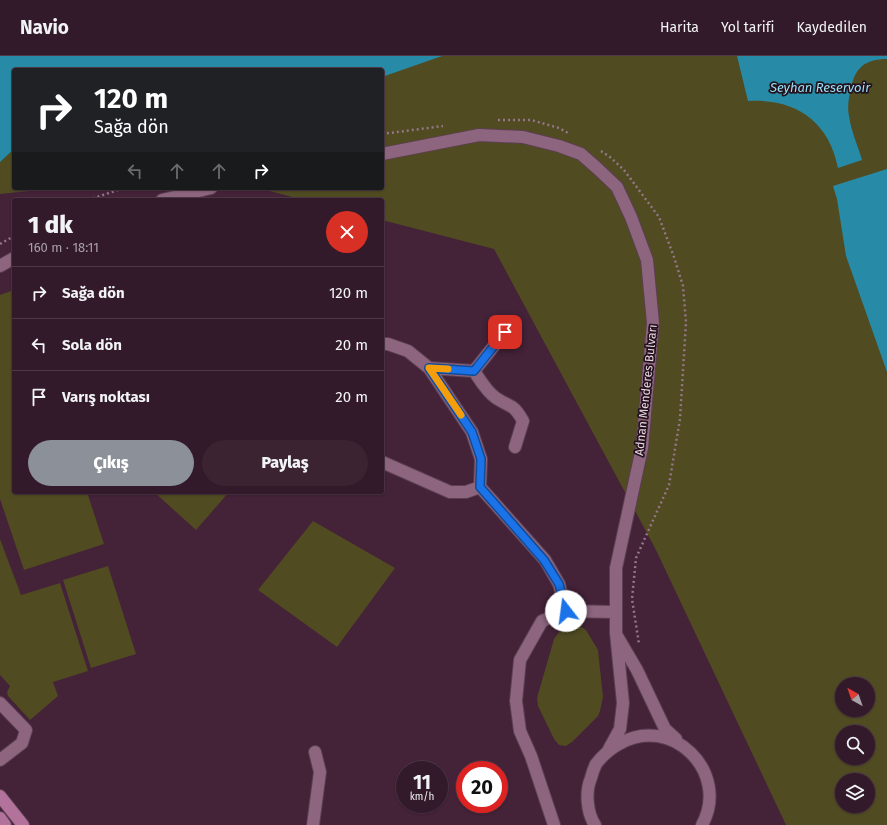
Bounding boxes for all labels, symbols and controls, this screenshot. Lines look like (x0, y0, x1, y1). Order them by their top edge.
text: Navio (20, 16, 69, 39)
text: Harita (660, 19, 699, 36)
text: Yol tarifi (721, 19, 774, 36)
text: Kaydedilen (796, 19, 867, 36)
water label: Seyhan Reservoir (769, 80, 871, 95)
text: 120 m (94, 82, 168, 115)
icon: right (28, 84, 80, 136)
text: Sağa dön (94, 116, 169, 138)
icon: left (124, 160, 146, 182)
icon: ahead (166, 160, 188, 182)
icon: ahead (208, 160, 230, 182)
icon: right (250, 160, 272, 182)
text: 1 dk (28, 211, 73, 239)
button: close (326, 211, 368, 253)
text: 160 m · 18:11 (28, 240, 99, 255)
icon: right (28, 282, 50, 304)
text: Sağa dön (62, 284, 125, 302)
text: 120 m (329, 284, 368, 302)
pin (488, 315, 522, 349)
icon: arrive (494, 321, 516, 343)
street label: Adnan Menderes Bulvarı (632, 324, 660, 456)
icon: left (28, 334, 50, 356)
text: Sola dön (62, 336, 122, 354)
text: 20 m (335, 336, 368, 354)
icon: arrive (28, 386, 50, 408)
text: Varış noktası (62, 388, 150, 406)
text: 20 m (335, 388, 368, 406)
button: Çıkış (28, 440, 194, 486)
button: Paylaş (202, 440, 368, 486)
position arrow (545, 590, 587, 632)
north arrow (835, 677, 875, 717)
map controls (835, 677, 875, 813)
button: search (835, 725, 875, 765)
speed limit sign: 20 (456, 761, 508, 813)
text: 11 (413, 770, 431, 794)
button: layers (835, 773, 875, 813)
text: km/h (410, 791, 434, 803)

